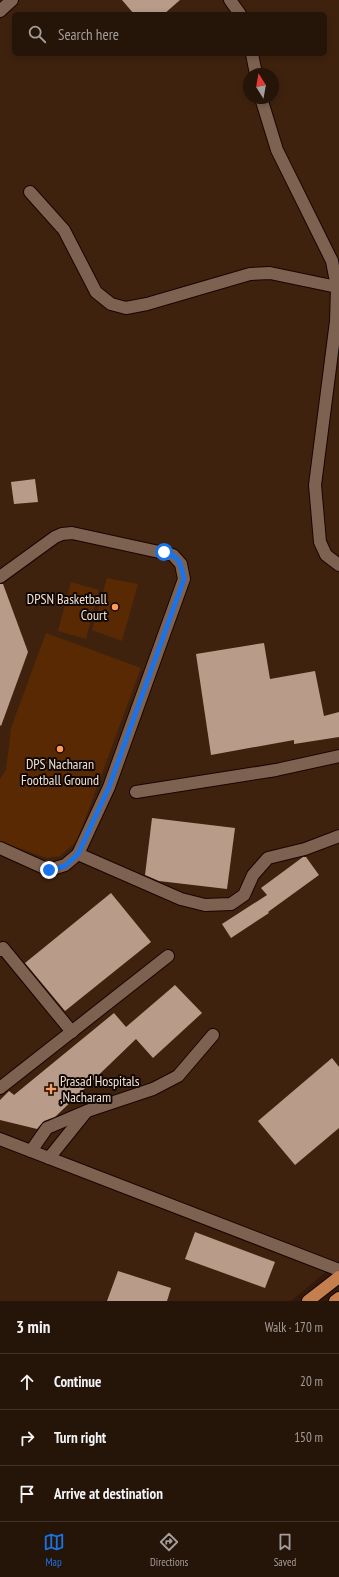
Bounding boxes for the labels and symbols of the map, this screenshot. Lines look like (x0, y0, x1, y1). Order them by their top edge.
north arrow (243, 68, 279, 104)
route start (155, 543, 173, 561)
place label: DPSN Basketball Court (27, 590, 108, 624)
marker: DPSN Basketball Court (110, 602, 120, 612)
marker: DPS Nacharan Football Ground (55, 744, 65, 754)
place label: DPS Nacharan Football Ground (21, 755, 99, 789)
route end (40, 861, 58, 879)
place label: Prasad Hospitals ,Nacharam (60, 1072, 140, 1106)
marker: Prasad Hospitals ,Nacharam (45, 1083, 57, 1095)

